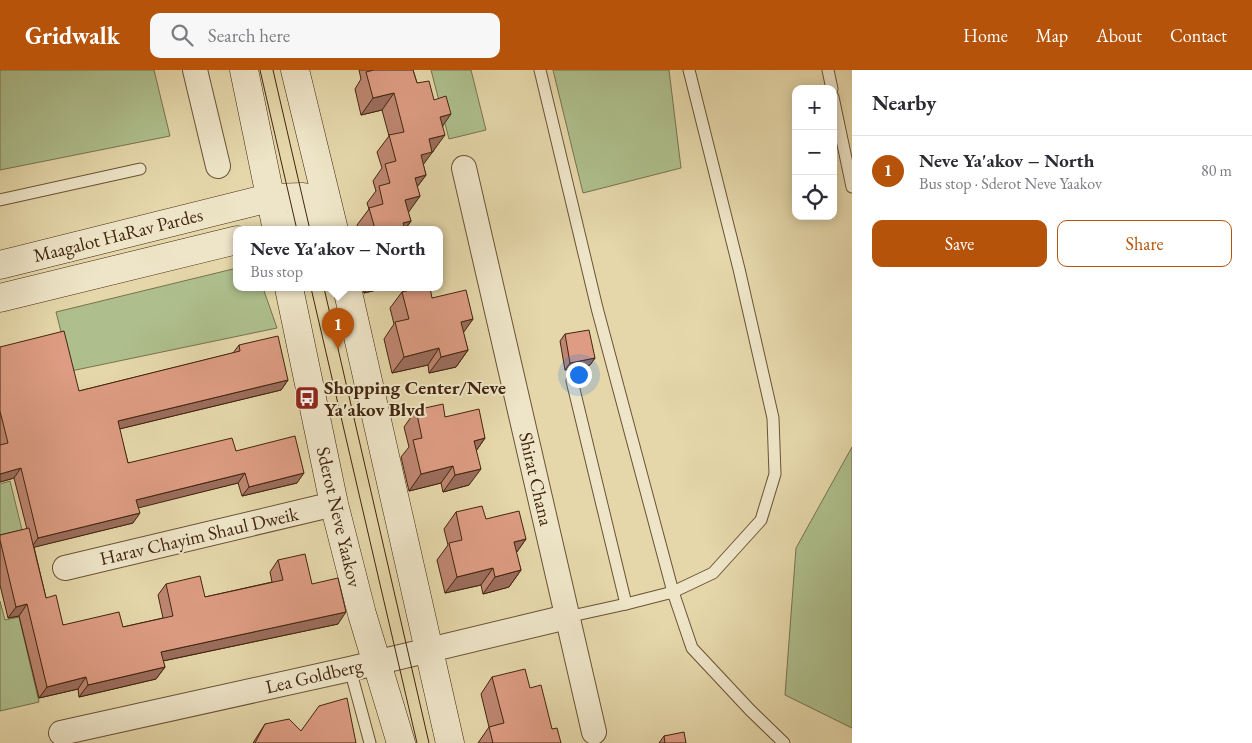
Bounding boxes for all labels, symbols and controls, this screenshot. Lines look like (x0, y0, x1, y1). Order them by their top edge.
search box (150, 13, 500, 58)
text: Gridwalk (25, 20, 120, 51)
icon: search (168, 21, 196, 49)
text: Search here (208, 23, 290, 48)
text: Home (963, 24, 1008, 47)
text: Map (1036, 24, 1068, 47)
text: About (1096, 24, 1142, 47)
text: Contact (1170, 24, 1227, 47)
map controls (792, 85, 837, 220)
button: + (792, 85, 837, 130)
text: Nearby (872, 89, 936, 116)
button: − (792, 130, 837, 175)
text: Neve Ya'akov – North (919, 148, 1094, 173)
text: 1 (884, 160, 892, 181)
text: 80 m (1201, 160, 1232, 181)
text: Bus stop · Sderot Neve Yaakov (919, 173, 1102, 194)
button: locate (792, 175, 837, 220)
street label: Maagalot HaRav Pardes (31, 202, 205, 268)
button: Save (872, 220, 1047, 267)
button: Share (1057, 220, 1232, 267)
popup (233, 226, 443, 291)
text: Neve Ya'akov – North (250, 236, 426, 261)
text: Bus stop (250, 261, 303, 282)
pin: 1 (322, 308, 354, 349)
your location (566, 362, 592, 388)
place label: Shopping Center/Neve Ya'akov Blvd (324, 375, 506, 422)
bus stop icon: Shopping Center/Neve Ya'akov Blvd (294, 385, 320, 411)
street label: Shirat Chana (513, 430, 559, 529)
street label: Sderot Neve Yaakov (311, 444, 367, 590)
street label: Harav Chayim Shaul Dweik (97, 501, 302, 571)
street label: Lea Goldberg (263, 653, 366, 699)

